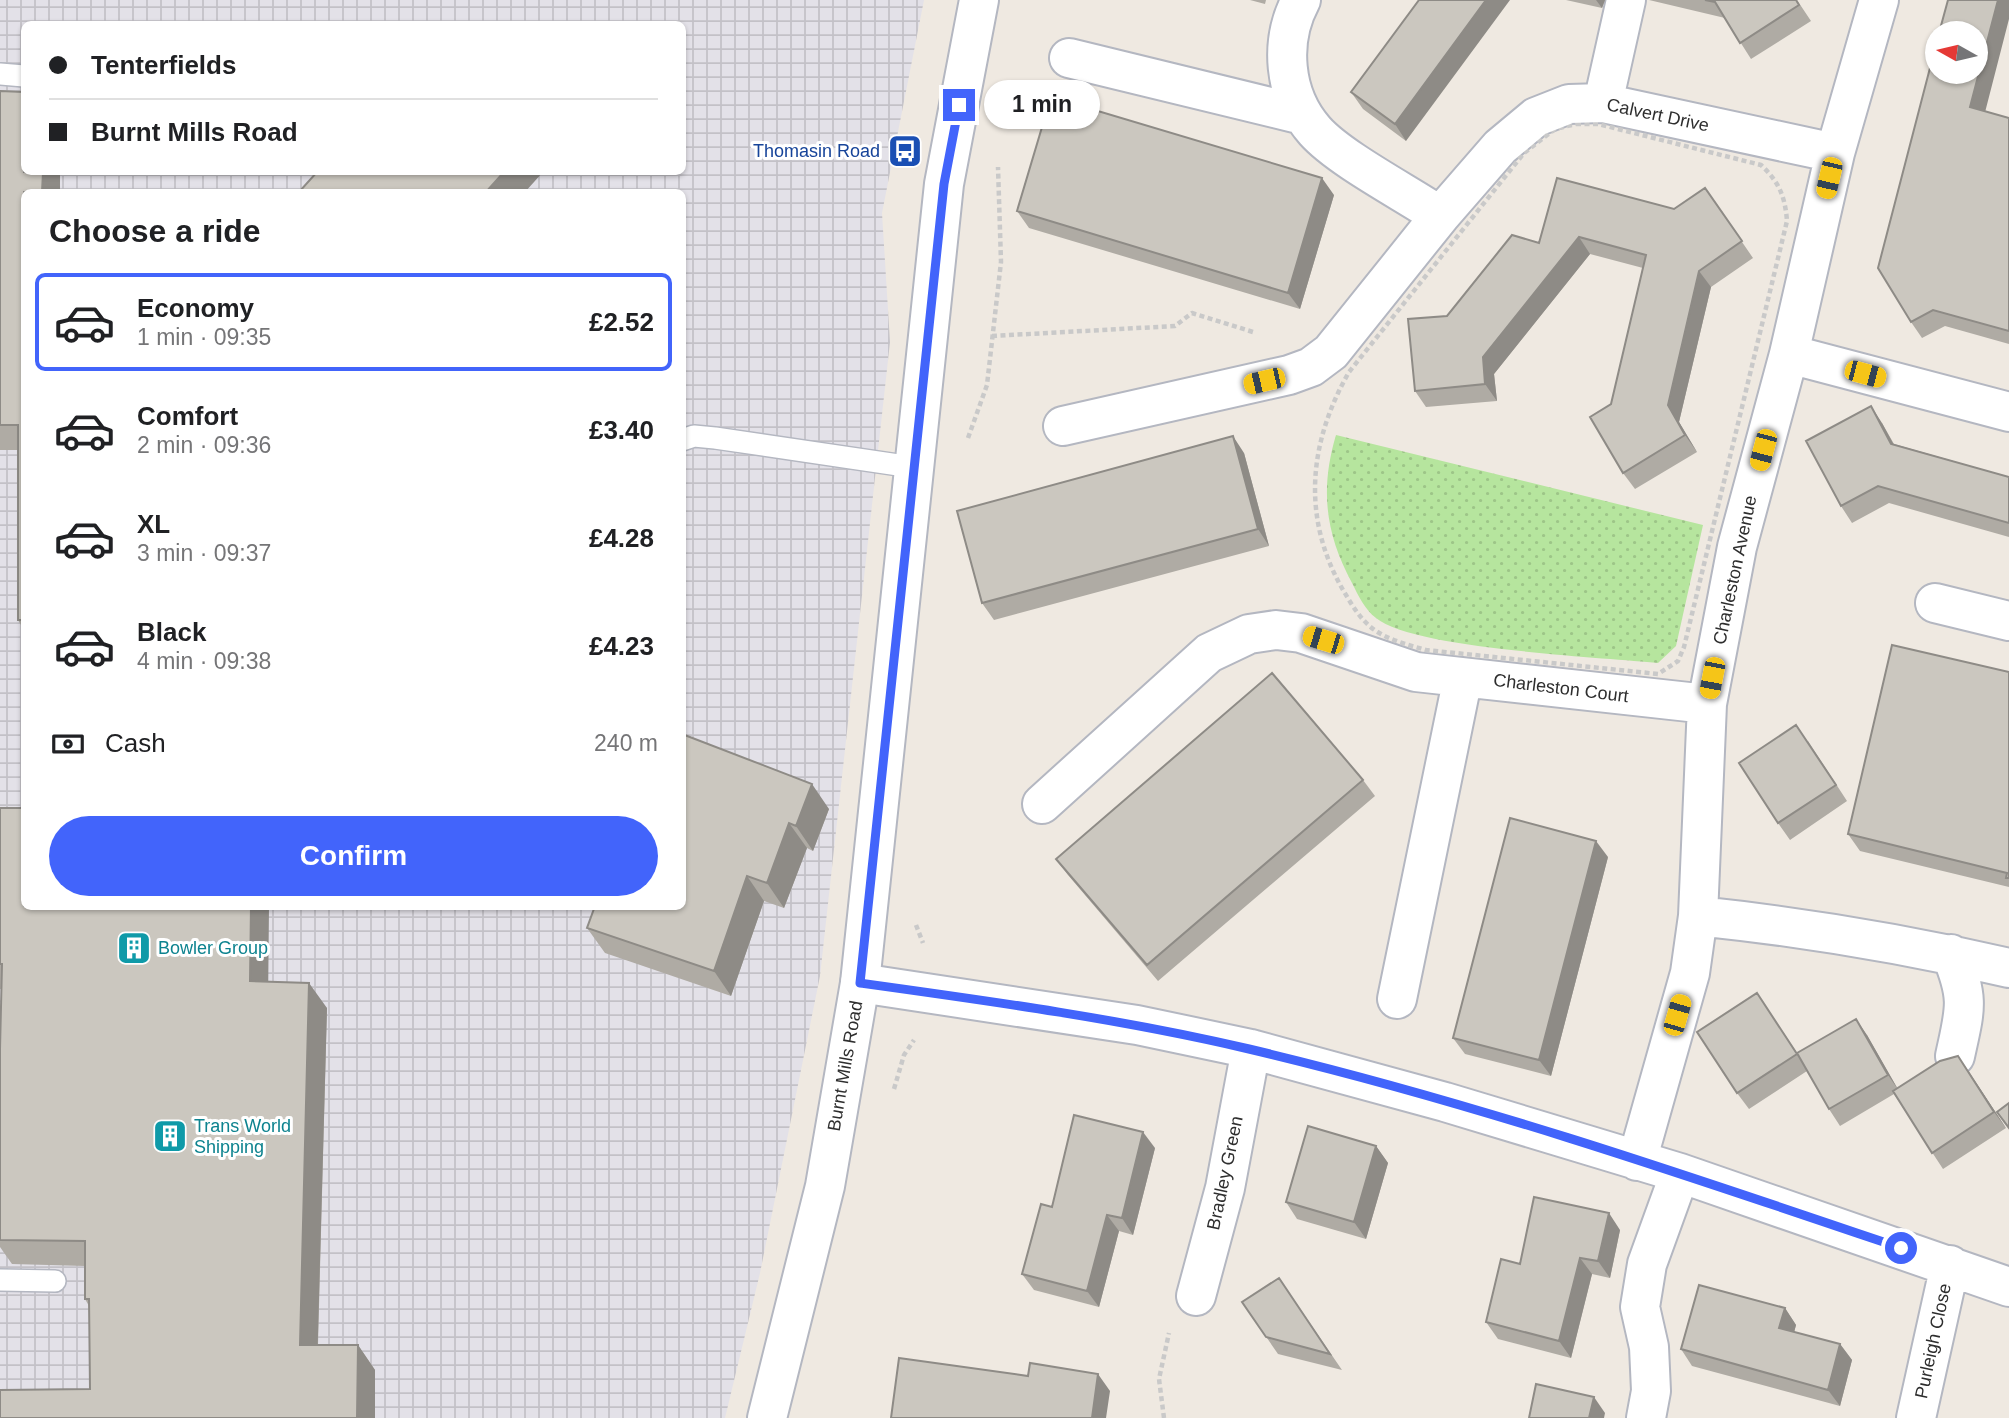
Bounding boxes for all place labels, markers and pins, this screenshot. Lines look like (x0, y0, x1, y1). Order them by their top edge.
bus stop icon: Thomasin Road (886, 132, 924, 170)
place label: Thomasin Road (753, 141, 880, 161)
building icon: Bowler Group (115, 929, 153, 967)
place label: Bowler Group (158, 938, 268, 958)
place label: Trans World Shipping (194, 1116, 291, 1157)
building icon: Trans World Shipping (151, 1117, 189, 1155)

